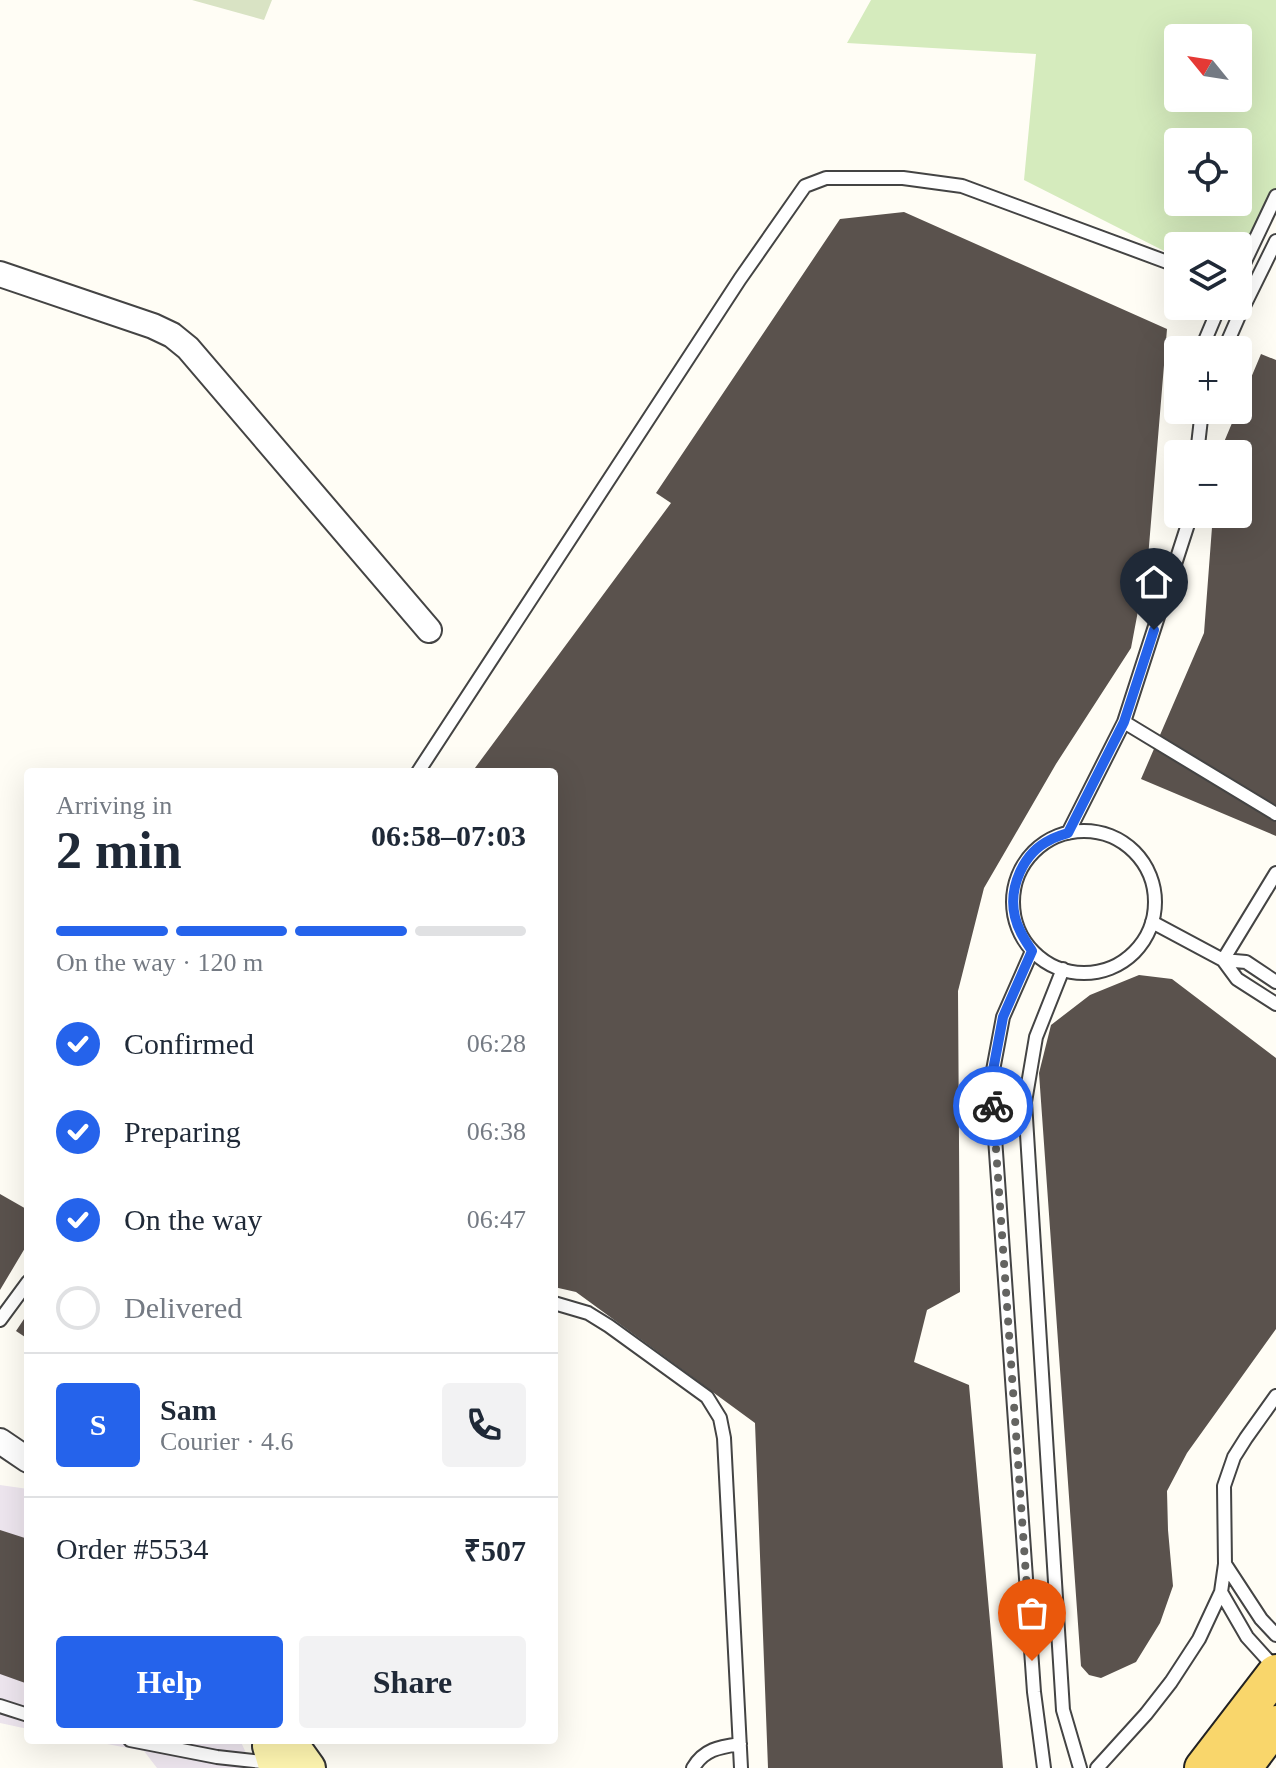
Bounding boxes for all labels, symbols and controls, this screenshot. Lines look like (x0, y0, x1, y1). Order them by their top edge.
north arrow (1164, 24, 1252, 112)
map controls (1164, 24, 1252, 528)
button: locate (1164, 128, 1252, 216)
button: layers (1164, 232, 1252, 320)
button: + (1164, 336, 1252, 424)
button: − (1164, 440, 1252, 528)
pin (1120, 548, 1188, 630)
icon: home (1132, 560, 1176, 604)
text: Arriving in (56, 791, 172, 820)
text: 06:58–07:03 (371, 819, 526, 852)
text: 2 min (56, 822, 182, 879)
text: On the way · 120 m (56, 948, 263, 977)
icon: check (56, 1022, 100, 1066)
text: Confirmed (124, 1027, 254, 1060)
text: 06:28 (467, 1029, 526, 1058)
courier (953, 1066, 1033, 1146)
icon: bike (971, 1084, 1015, 1128)
icon: check (56, 1110, 100, 1154)
text: Preparing (124, 1115, 241, 1148)
text: 06:38 (467, 1117, 526, 1146)
icon: check (56, 1198, 100, 1242)
text: On the way (124, 1203, 262, 1236)
text: 06:47 (467, 1205, 526, 1234)
text: Delivered (124, 1291, 242, 1324)
button: phone (442, 1383, 526, 1467)
text: Sam (160, 1393, 217, 1426)
text: S (90, 1408, 106, 1441)
text: Courier · 4.6 (160, 1427, 294, 1456)
text: Order #5534 (56, 1532, 208, 1565)
text: ₹507 (464, 1534, 526, 1567)
pin (998, 1579, 1066, 1661)
icon: bag (1010, 1591, 1054, 1635)
button: Help (56, 1636, 283, 1728)
button: Share (299, 1636, 526, 1728)

